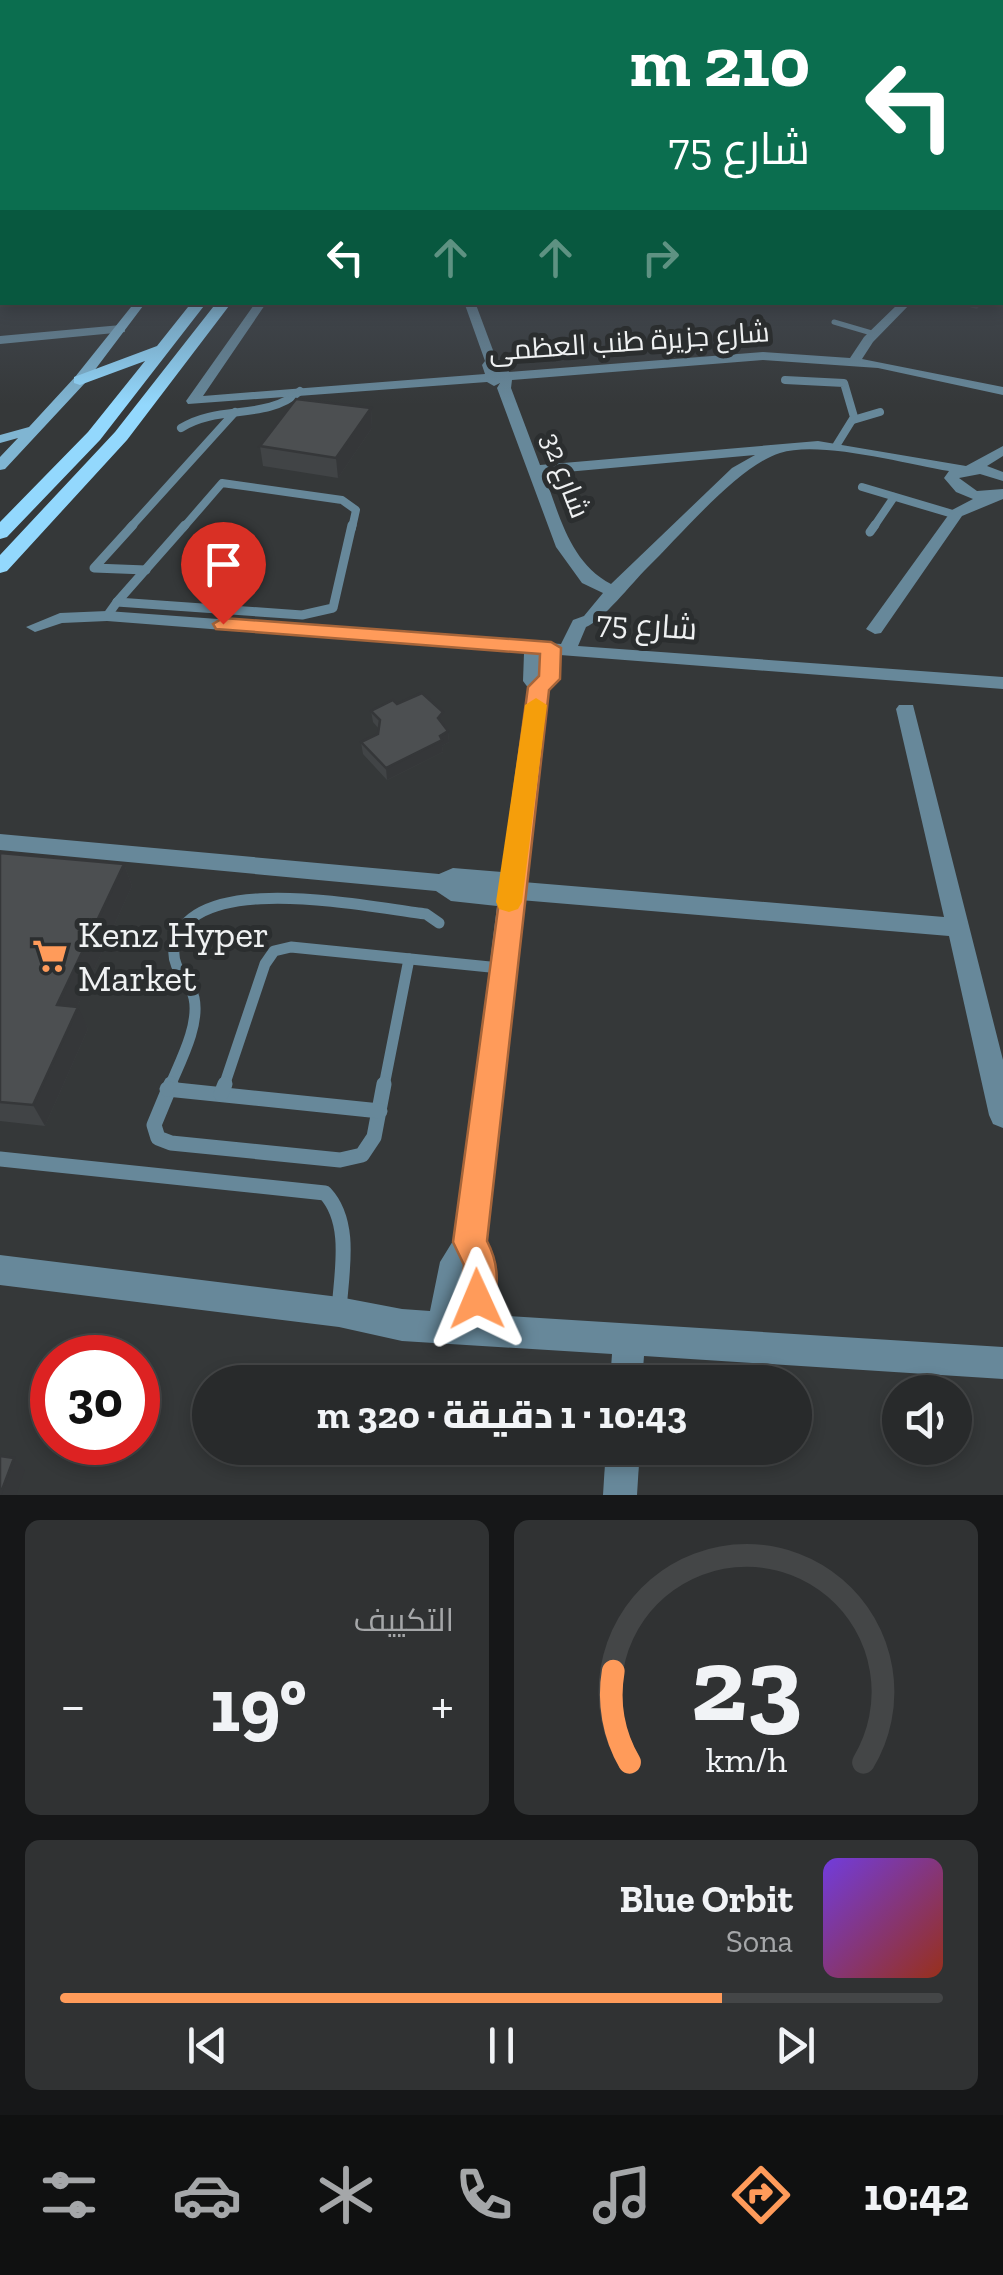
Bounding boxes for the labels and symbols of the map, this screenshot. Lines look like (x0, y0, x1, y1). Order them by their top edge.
street label: شارع جزيرة طنب العظمى (488, 315, 771, 370)
street label: شارع 32 (532, 428, 597, 523)
pin (181, 522, 266, 625)
street label: شارع 75 (595, 603, 699, 650)
place label: Kenz Hyper Market (78, 911, 269, 1001)
supermarket icon: Kenz Hyper Market (31, 937, 69, 975)
position arrow (425, 1247, 529, 1351)
speed limit sign: 30 (30, 1335, 160, 1465)

